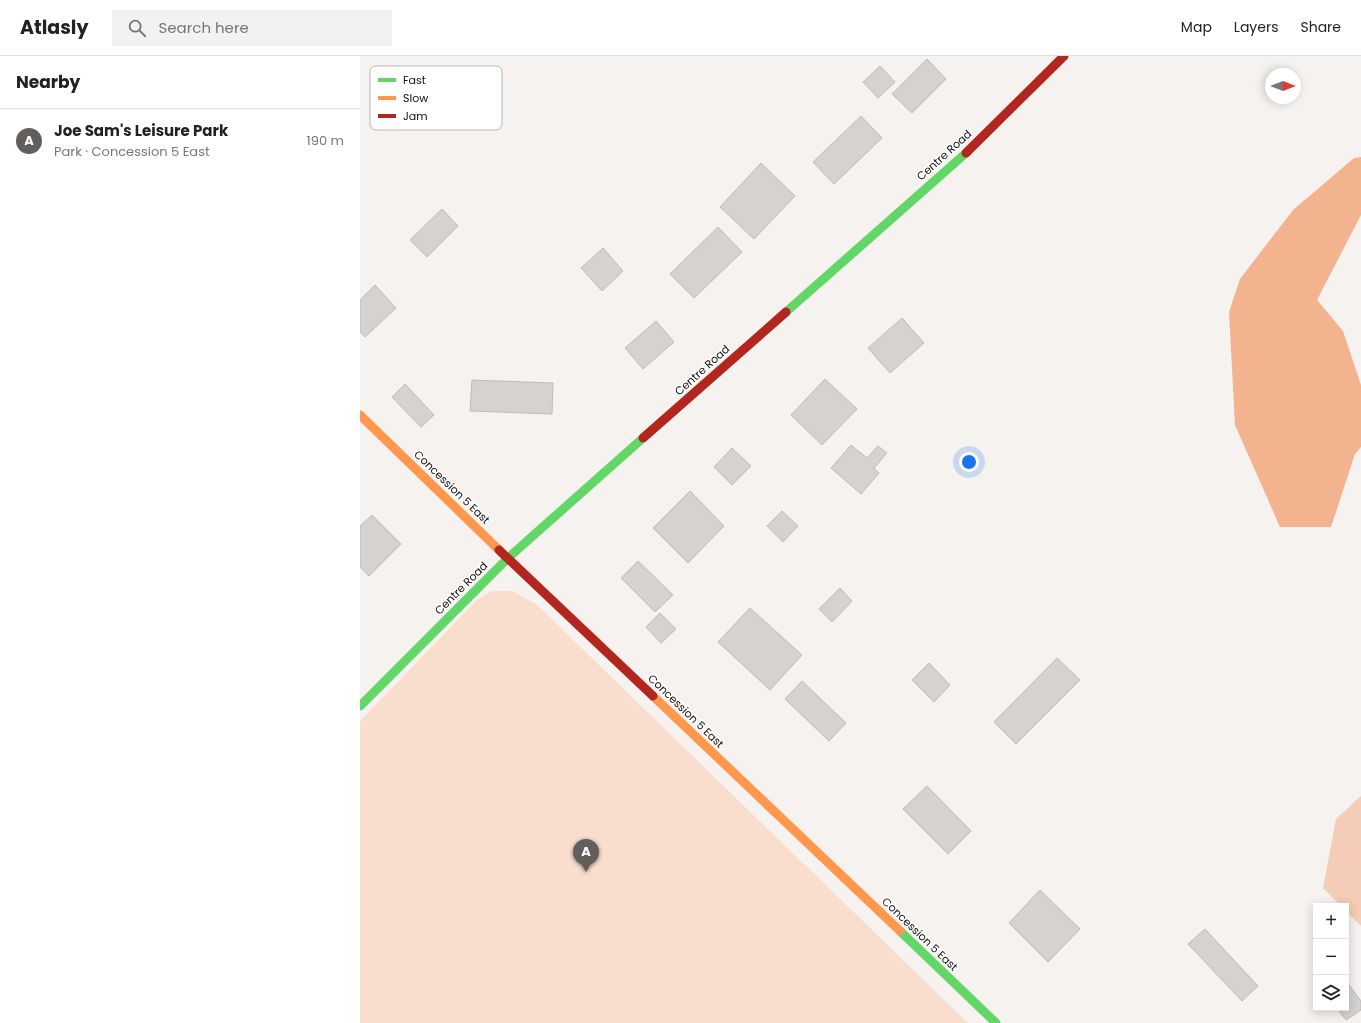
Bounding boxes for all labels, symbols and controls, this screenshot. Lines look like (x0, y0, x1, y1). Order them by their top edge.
search box (112, 10, 392, 46)
text: Atlasly (20, 14, 88, 41)
icon: search (126, 17, 148, 39)
text: Search here (158, 17, 249, 38)
text: Map (1181, 17, 1212, 37)
text: Layers (1234, 17, 1278, 37)
text: Share (1300, 17, 1341, 37)
legend (370, 66, 502, 130)
north arrow (1265, 68, 1301, 104)
text: Nearby (16, 70, 80, 94)
text: Fast (403, 72, 426, 88)
text: Slow (403, 90, 428, 106)
text: Jam (403, 108, 428, 124)
text: Joe Sam's Leisure Park (54, 120, 228, 141)
street label: Centre Road (913, 126, 975, 184)
text: A (24, 131, 34, 150)
text: 190 m (307, 131, 344, 150)
text: Park · Concession 5 East (54, 142, 210, 161)
street label: Centre Road (671, 341, 733, 399)
street label: Concession 5 East (410, 447, 494, 527)
your location (959, 452, 979, 472)
street label: Centre Road (431, 558, 491, 618)
street label: Concession 5 East (644, 671, 728, 751)
pin: A (573, 839, 599, 872)
street label: Concession 5 East (878, 894, 962, 974)
map controls (1313, 903, 1349, 1011)
button: + (1313, 903, 1349, 939)
button: − (1313, 939, 1349, 975)
button: layers (1313, 975, 1349, 1011)

